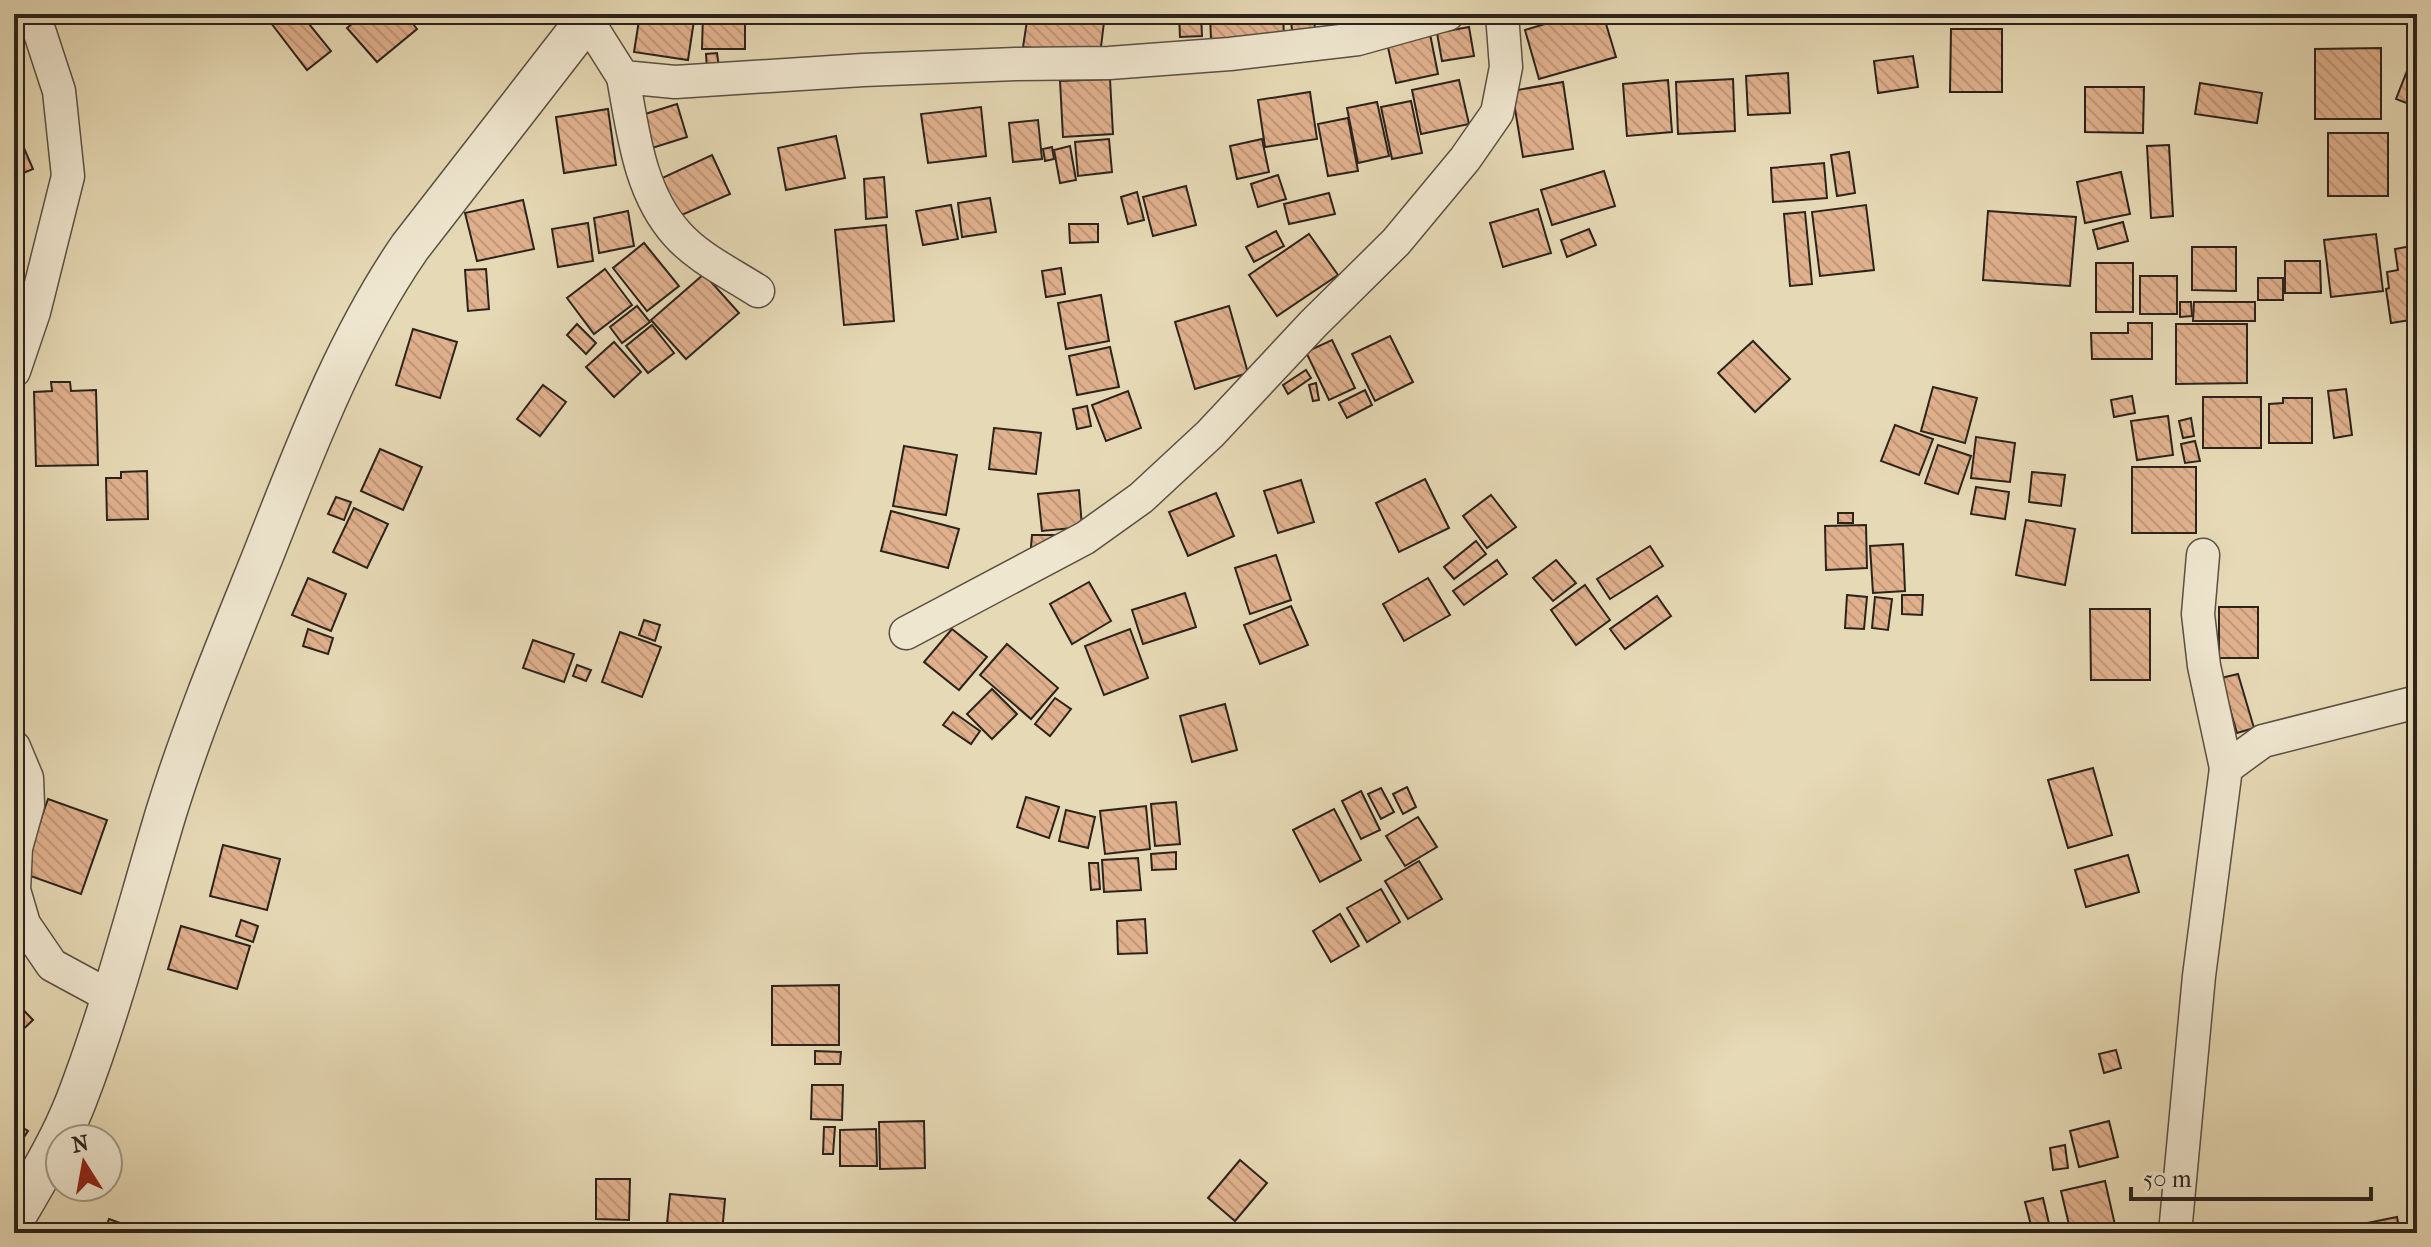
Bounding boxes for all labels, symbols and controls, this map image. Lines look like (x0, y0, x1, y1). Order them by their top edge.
north arrow (44, 1123, 124, 1203)
text: N (70, 1130, 91, 1159)
scale bar (2131, 1151, 2371, 1201)
text: 50 m (2143, 1165, 2192, 1193)

